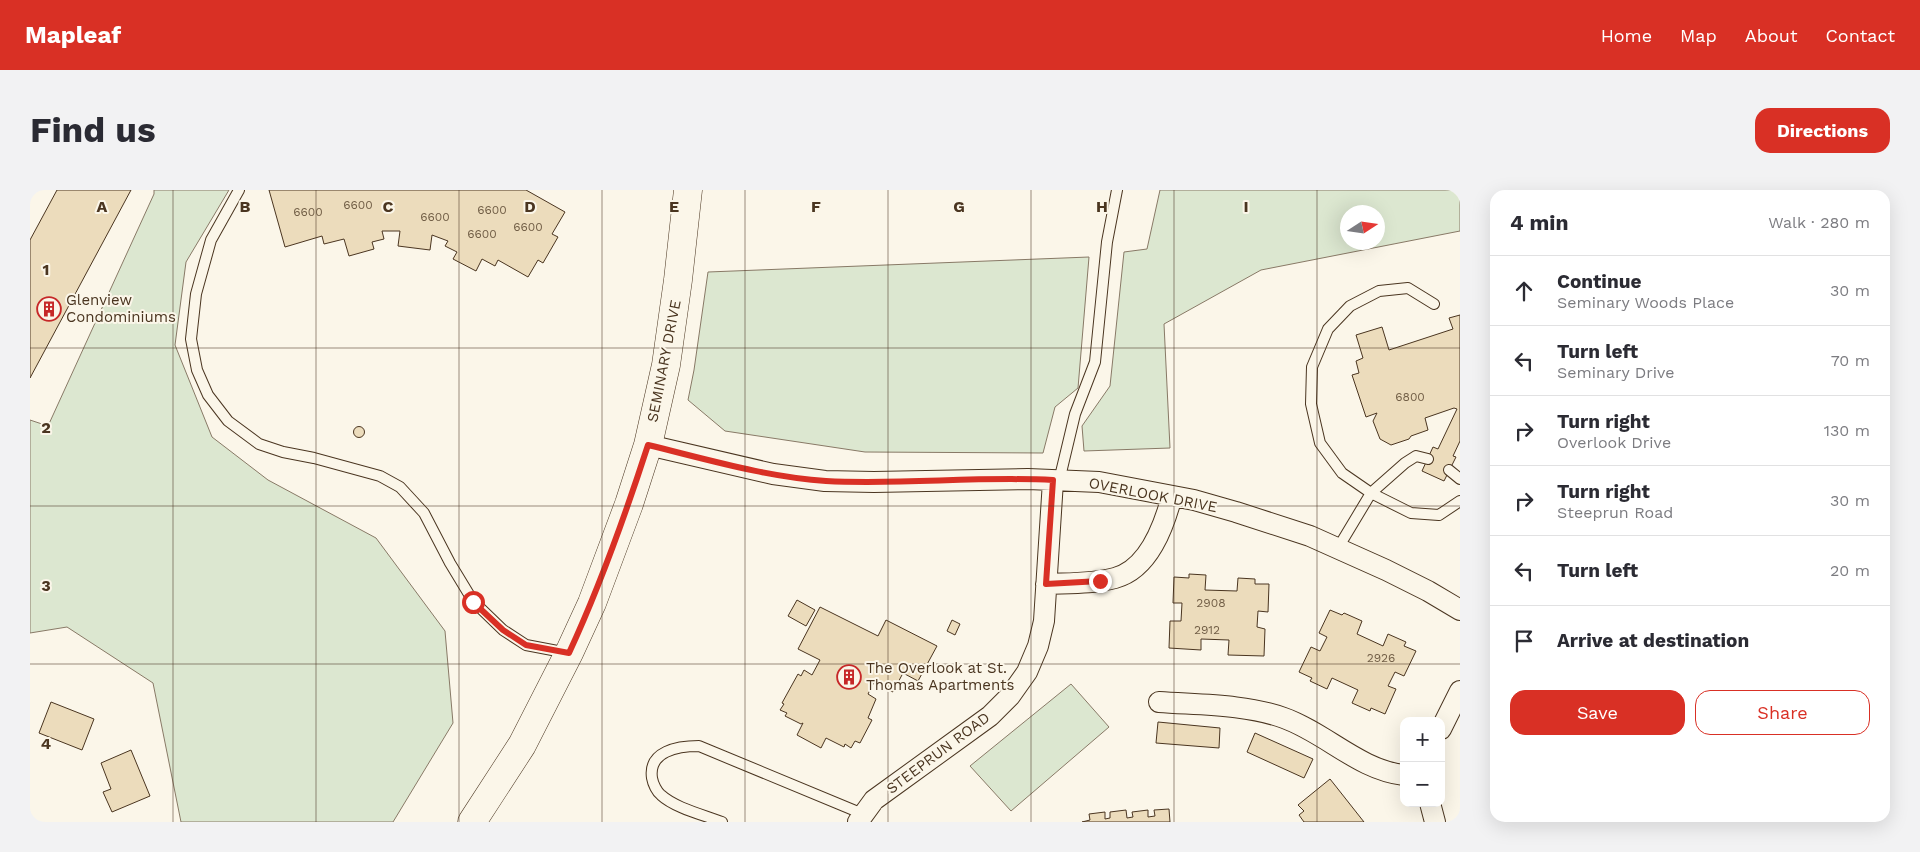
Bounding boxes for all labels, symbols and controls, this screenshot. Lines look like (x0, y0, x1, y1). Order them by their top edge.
text: Mapleaf (25, 21, 121, 49)
text: Home (1601, 25, 1652, 46)
text: Map (1680, 25, 1717, 46)
text: About (1745, 25, 1797, 46)
text: Contact (1825, 25, 1895, 46)
button: Directions (1755, 108, 1890, 153)
text: Find us (30, 109, 156, 151)
text: A (97, 197, 108, 216)
text: B (240, 197, 251, 216)
text: C (383, 197, 394, 216)
text: D (524, 197, 536, 216)
text: E (669, 197, 679, 216)
text: F (811, 197, 821, 216)
text: G (953, 197, 965, 216)
text: H (1096, 197, 1108, 216)
text: I (1243, 197, 1249, 216)
house number: 6600 (343, 198, 373, 212)
house number: 6600 (477, 203, 507, 217)
house number: 6600 (293, 205, 323, 219)
north arrow (1340, 205, 1385, 250)
house number: 6600 (420, 210, 450, 224)
text: 4 min (1510, 210, 1568, 235)
text: Walk · 280 m (1768, 213, 1870, 232)
house number: 6600 (513, 220, 543, 234)
house number: 6600 (467, 227, 497, 241)
text: 1 (43, 260, 49, 279)
text: Continue (1557, 270, 1641, 293)
icon: ahead (1510, 277, 1538, 305)
text: 30 m (1830, 281, 1870, 300)
place label: Glenview Condominiums (66, 291, 176, 326)
text: Seminary Woods Place (1557, 293, 1734, 312)
building icon: Glenview Condominiums (36, 296, 62, 322)
street label: SEMINARY DRIVE (643, 298, 685, 424)
text: Turn left (1557, 340, 1638, 363)
icon: left (1510, 347, 1538, 375)
text: 70 m (1831, 351, 1870, 370)
text: Seminary Drive (1557, 363, 1675, 382)
house number: 6800 (1395, 390, 1425, 404)
text: Turn right (1557, 410, 1650, 433)
icon: right (1510, 417, 1538, 445)
text: 2 (41, 418, 51, 437)
text: 130 m (1824, 421, 1870, 440)
text: Overlook Drive (1557, 433, 1671, 452)
street label: OVERLOOK DRIVE (1087, 474, 1219, 516)
text: Turn right (1557, 480, 1650, 503)
icon: right (1510, 487, 1538, 515)
text: 30 m (1830, 491, 1870, 510)
text: Steeprun Road (1557, 503, 1673, 522)
icon: left (1510, 557, 1538, 585)
text: Turn left (1557, 559, 1638, 582)
text: 20 m (1830, 561, 1870, 580)
route end (1089, 570, 1112, 593)
text: 3 (41, 576, 51, 595)
route start (462, 591, 485, 614)
house number: 2908 (1196, 596, 1226, 610)
house number: 2912 (1194, 623, 1220, 637)
icon: arrive (1510, 627, 1538, 655)
text: Arrive at destination (1557, 629, 1749, 652)
house number: 2926 (1367, 651, 1395, 665)
place label: The Overlook at St. Thomas Apartments (866, 659, 1014, 694)
building icon: The Overlook at St. Thomas Apartments (836, 664, 862, 690)
button: Save (1510, 690, 1685, 735)
button: Share (1695, 690, 1870, 735)
street label: STEEPRUN ROAD (883, 708, 993, 798)
map controls (1400, 717, 1445, 807)
button: + (1400, 717, 1445, 762)
text: 4 (41, 734, 51, 753)
button: − (1400, 762, 1445, 807)

